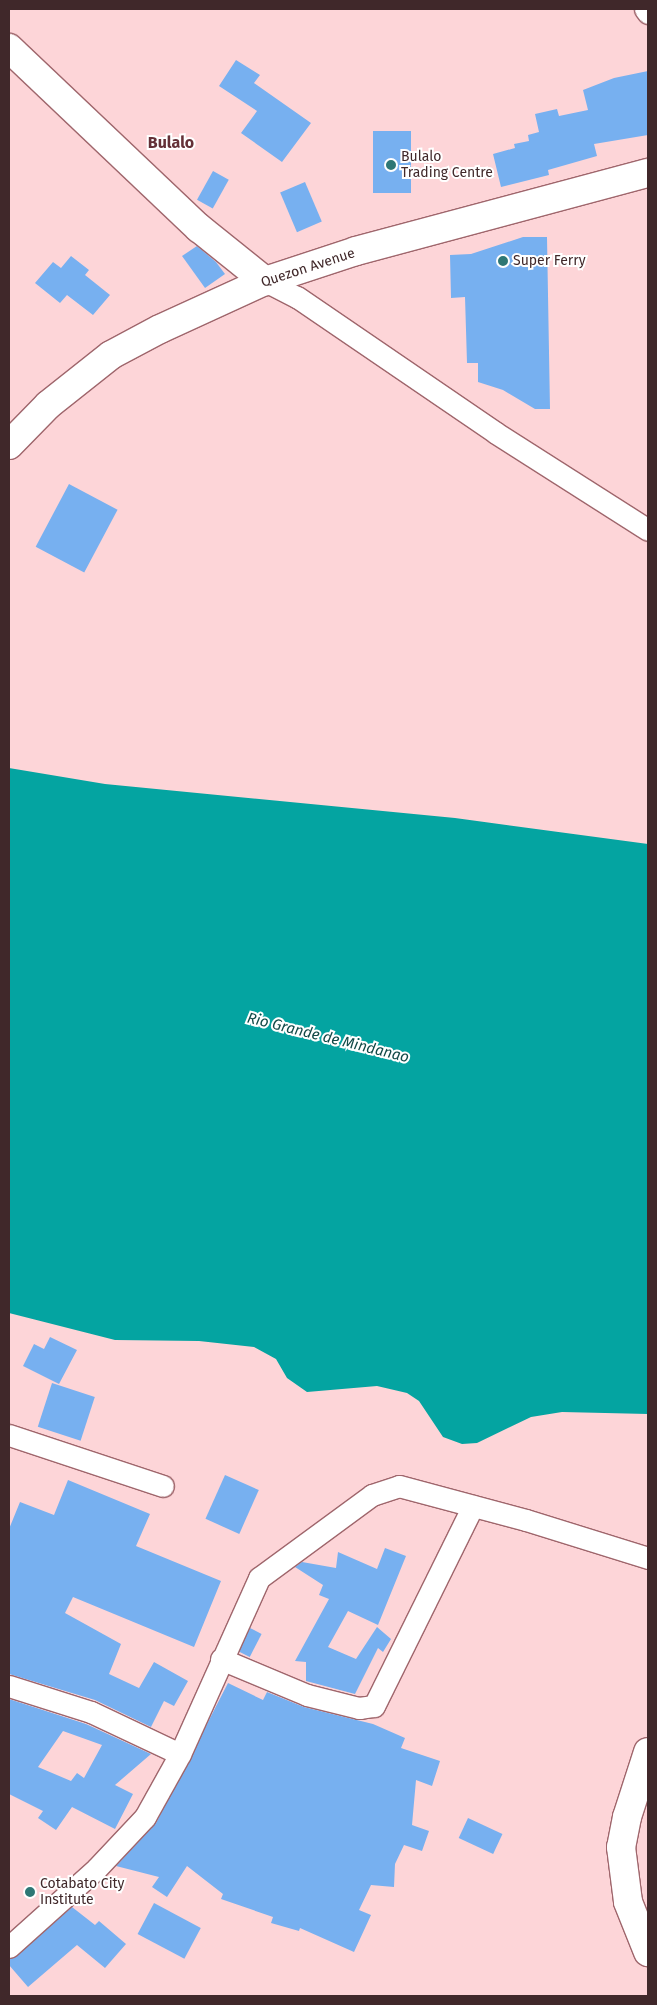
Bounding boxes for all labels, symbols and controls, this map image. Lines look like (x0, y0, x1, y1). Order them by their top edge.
district label: Bulalo (148, 133, 194, 153)
place label: Bulalo Trading Centre (401, 149, 493, 182)
marker: Bulalo Trading Centre (385, 159, 397, 171)
street label: Quezon Avenue (259, 245, 357, 291)
place label: Super Ferry (513, 253, 586, 269)
marker: Super Ferry (497, 255, 509, 267)
water label: Rio Grande de Mindanao (245, 1009, 411, 1067)
place label: Cotabato City Institute (40, 1876, 124, 1908)
marker: Cotabato City Institute (24, 1886, 36, 1898)

